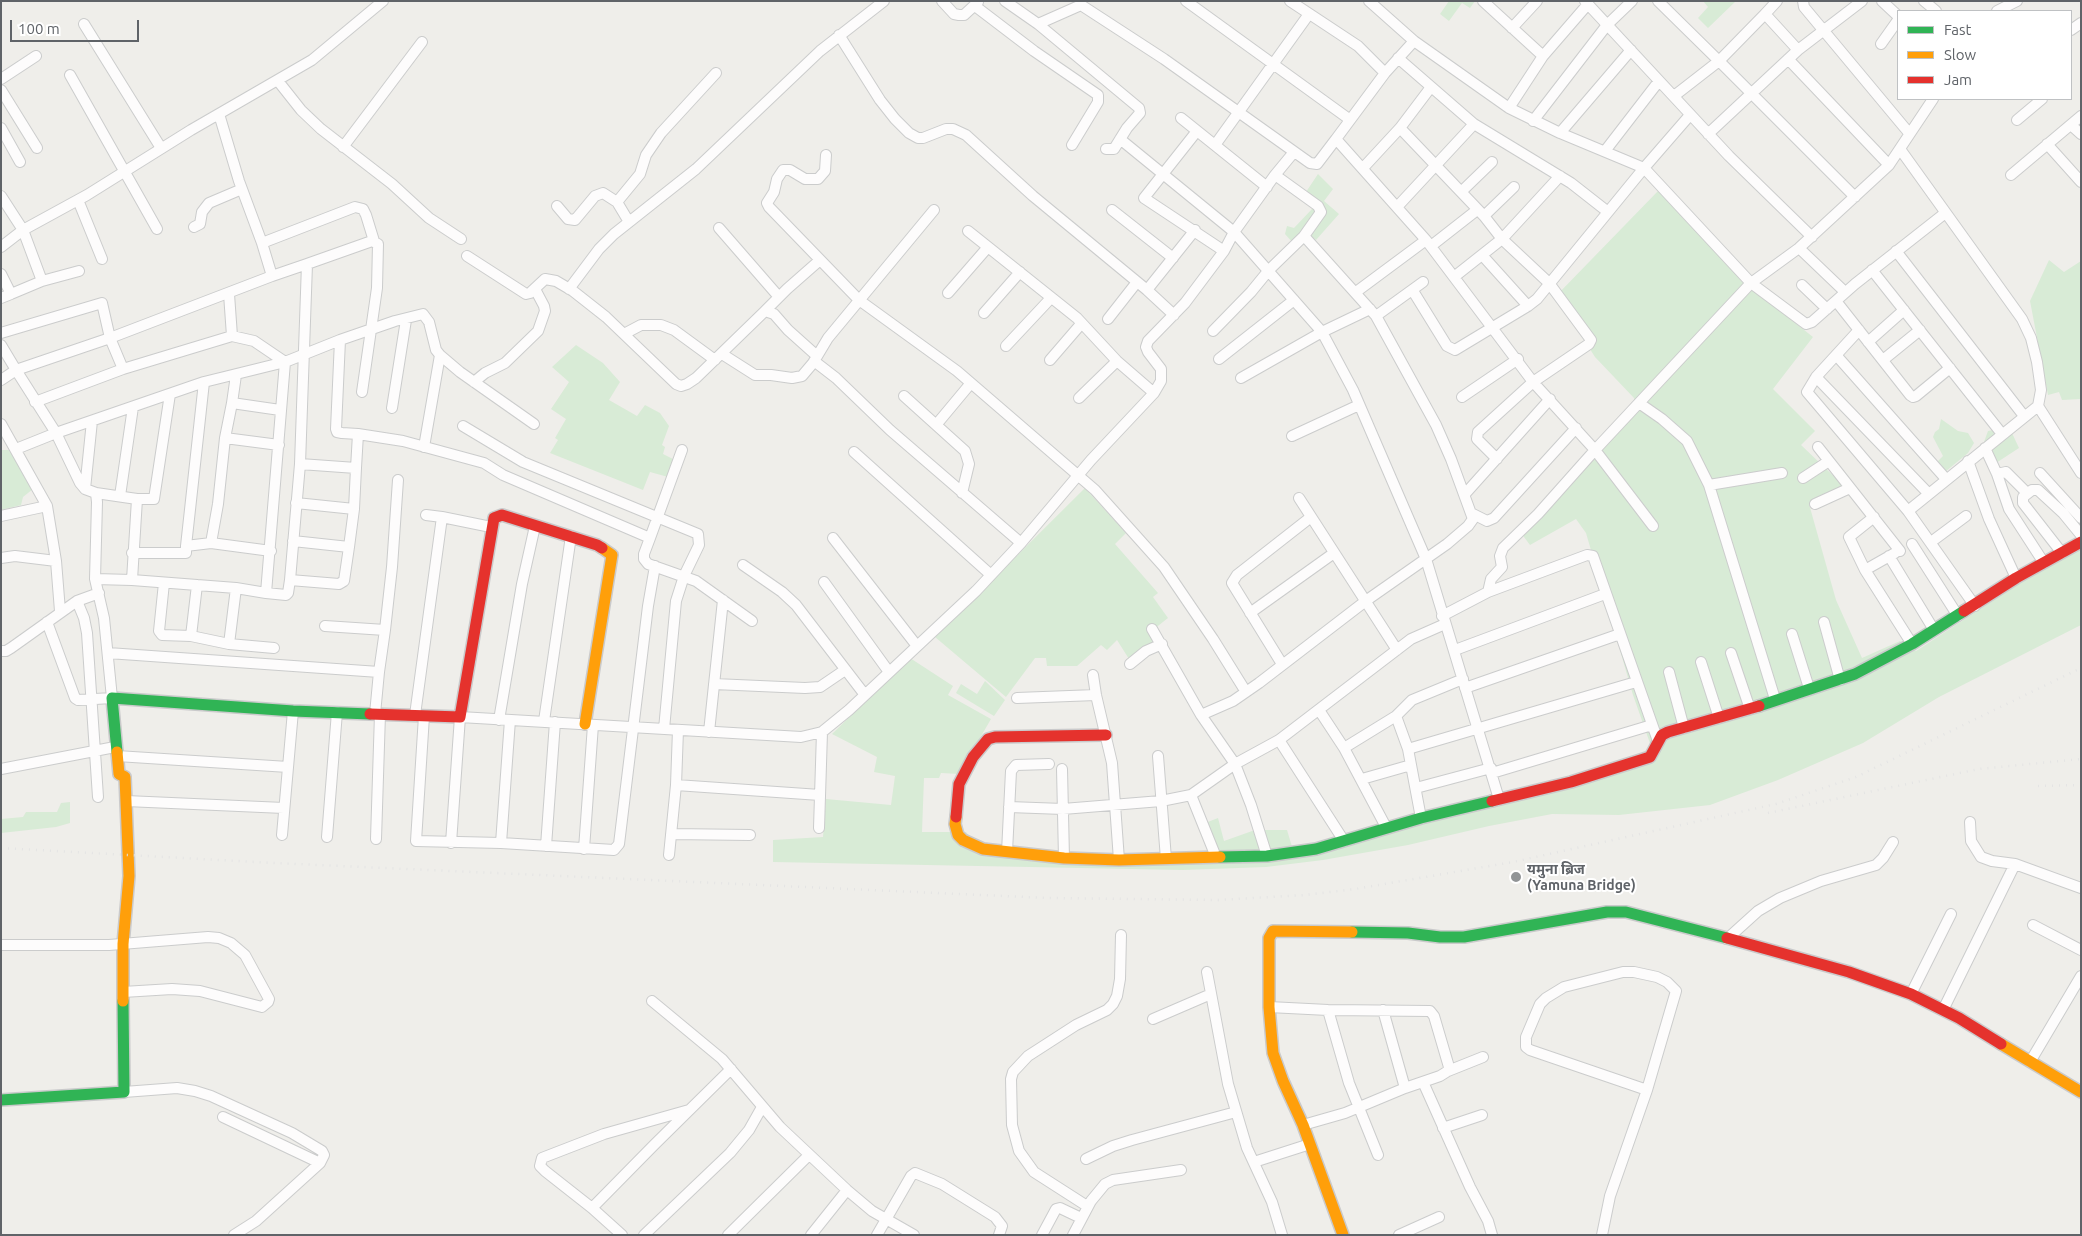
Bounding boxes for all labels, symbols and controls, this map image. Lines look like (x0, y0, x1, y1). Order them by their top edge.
scale bar (12, 10, 141, 42)
legend (1897, 10, 2072, 100)
text: 100 m (18, 20, 60, 37)
text: Fast (1944, 21, 1971, 38)
text: Slow (1944, 46, 1976, 63)
text: Jam (1944, 71, 1972, 88)
place label: यमुना ब्रिज (Yamuna Bridge) (1527, 861, 1636, 894)
marker: यमुना ब्रिज (Yamuna Bridge) (1509, 870, 1523, 884)

